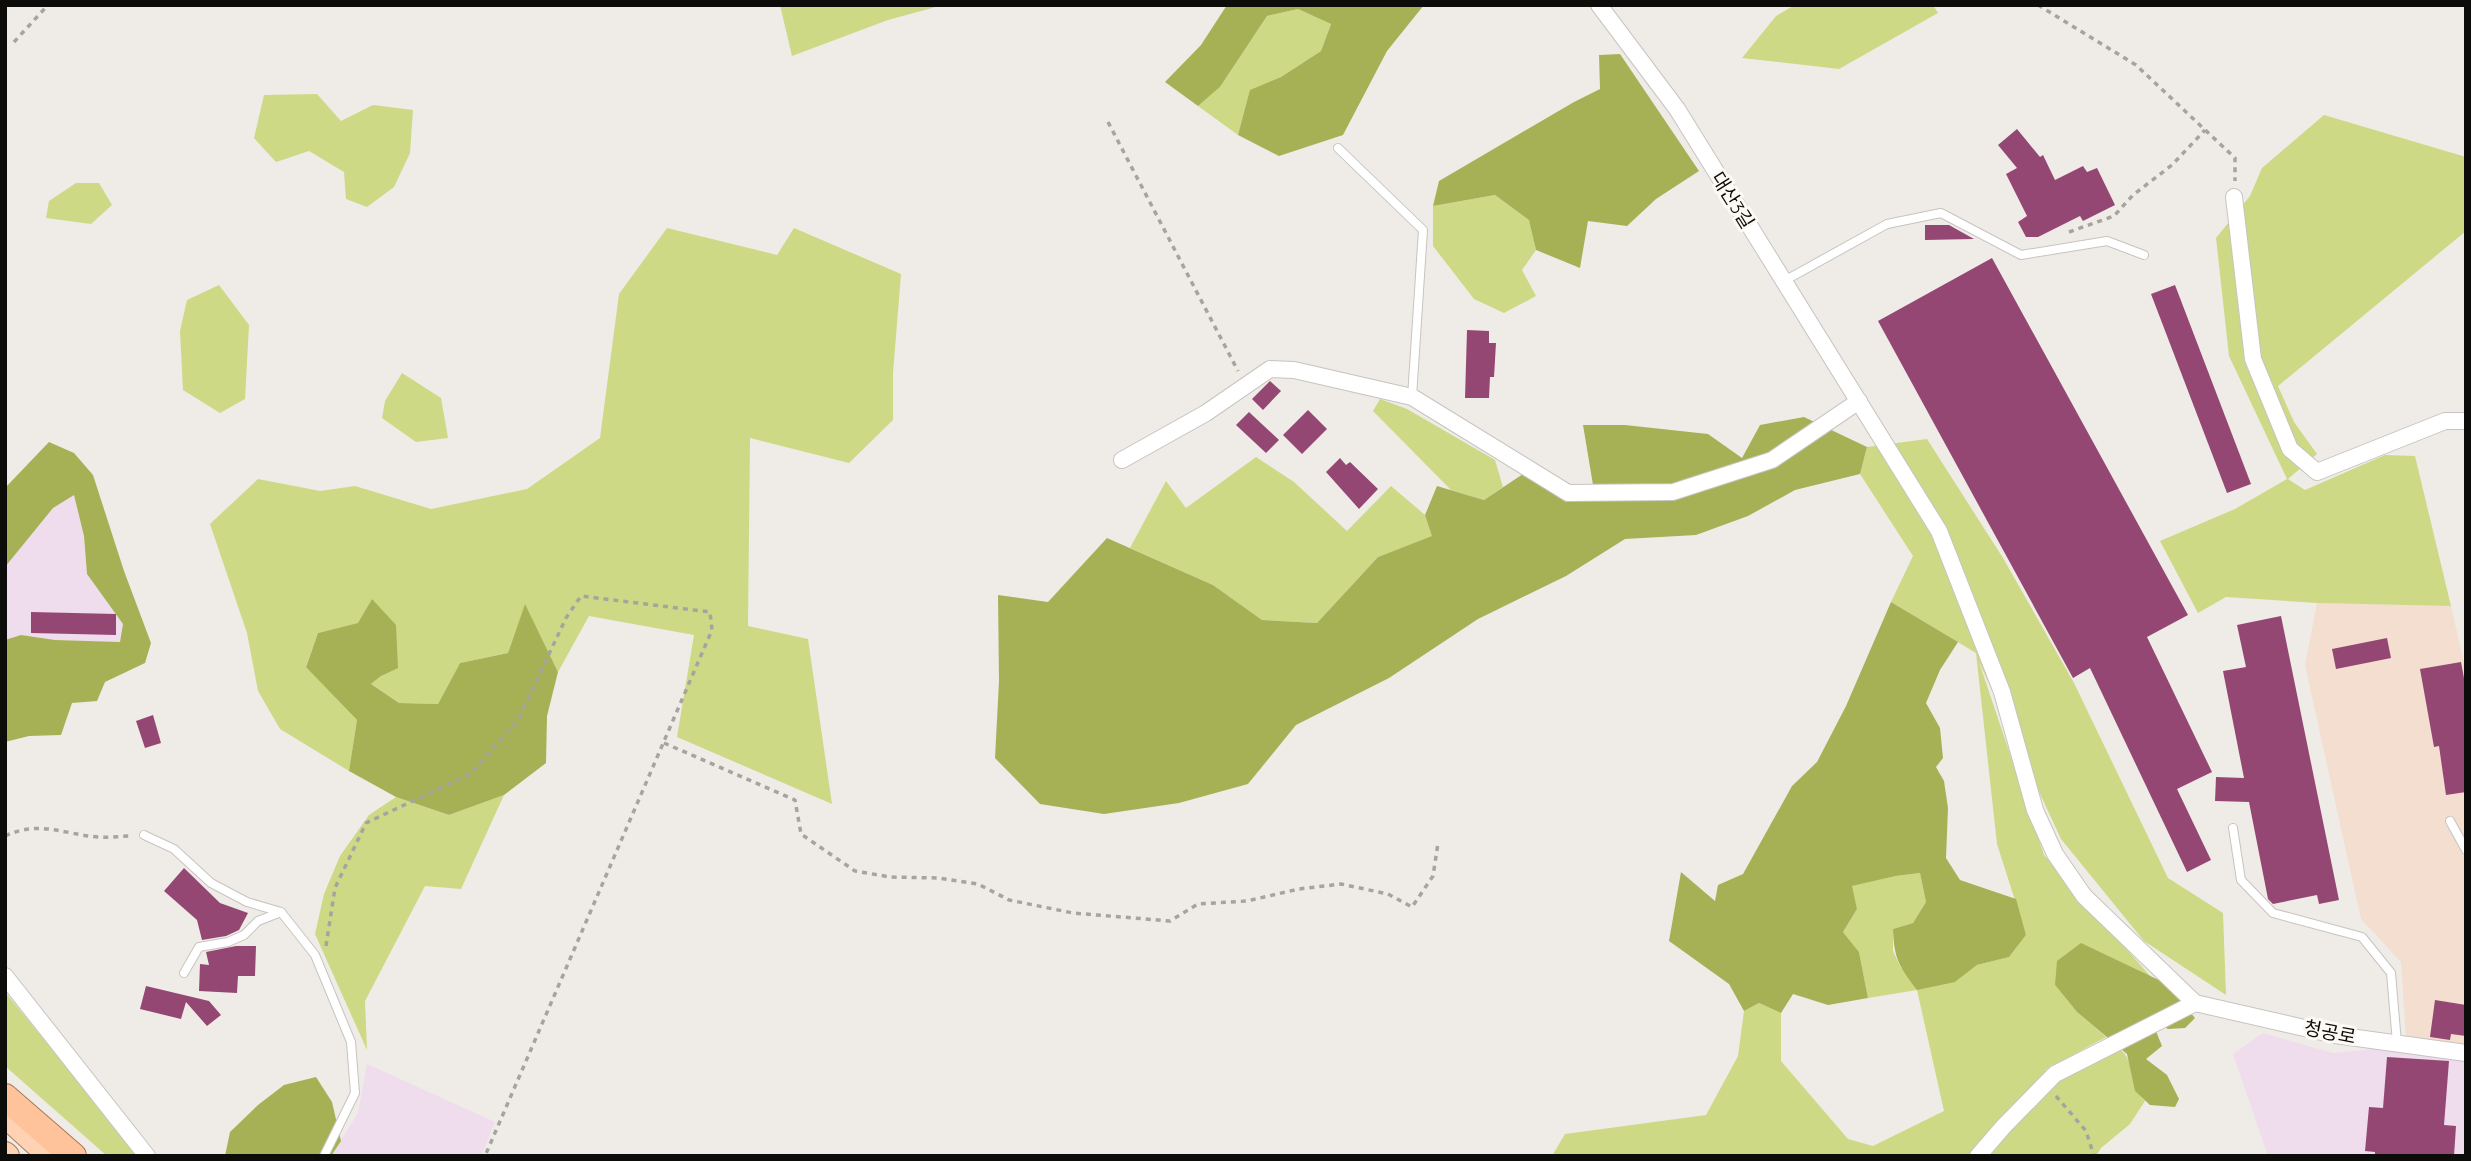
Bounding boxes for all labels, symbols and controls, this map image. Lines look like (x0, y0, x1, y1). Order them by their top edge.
street label: 대산3길 (1706, 167, 1760, 233)
street label: 청공로 (2302, 1015, 2358, 1049)

